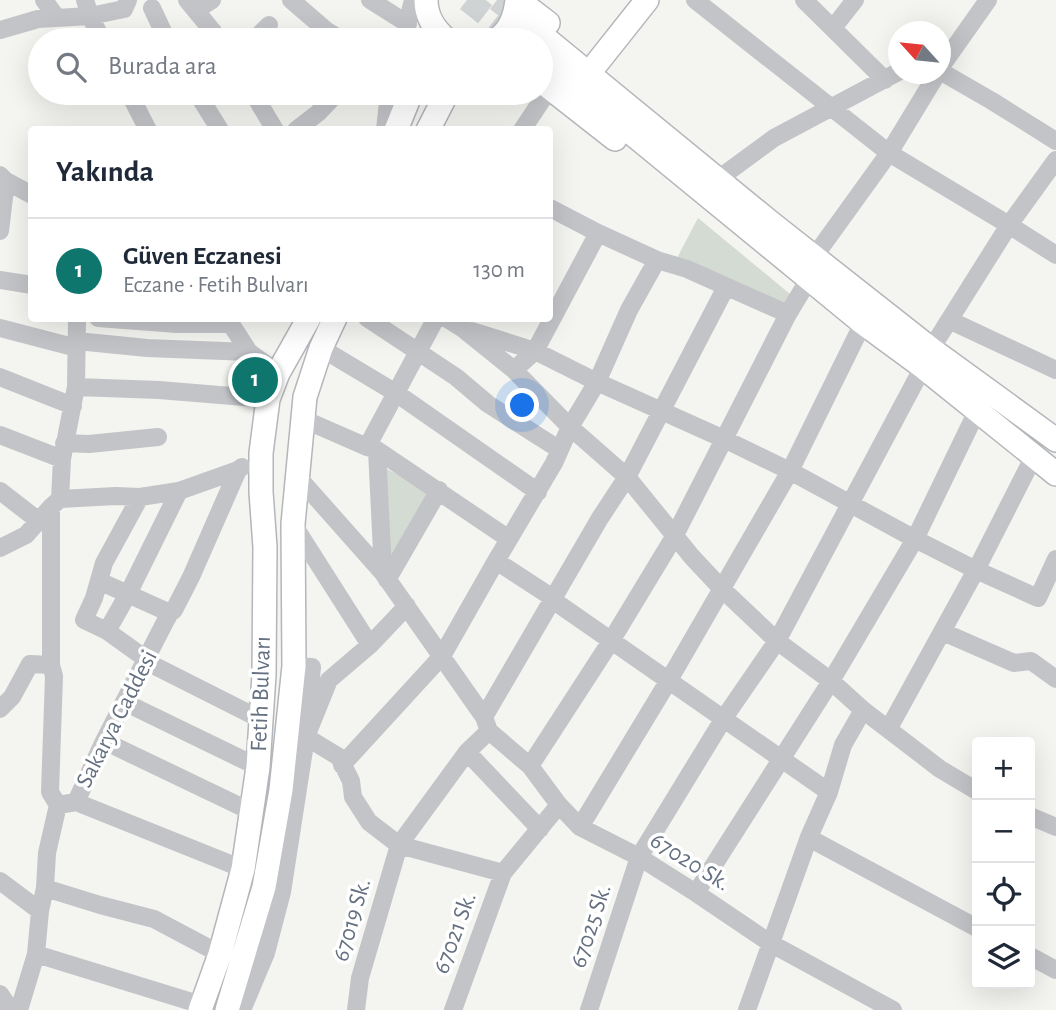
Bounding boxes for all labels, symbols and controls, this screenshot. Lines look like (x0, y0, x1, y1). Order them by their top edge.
north arrow (888, 21, 951, 84)
search box (28, 28, 553, 105)
icon: search (52, 48, 90, 86)
text: Burada ara (108, 53, 217, 79)
text: Yakında (56, 157, 154, 187)
text: Güven Eczanesi (123, 243, 282, 269)
text: 1 (75, 259, 83, 282)
text: 130 m (473, 259, 525, 282)
text: Eczane · Fetih Bulvarı (123, 274, 308, 297)
pin: 1 (232, 354, 278, 406)
your location (505, 388, 539, 422)
street label: Fetih Bulvarı (247, 636, 275, 752)
street label: Sakarya Caddesi (72, 647, 162, 791)
map controls (972, 737, 1035, 989)
button: + (972, 737, 1035, 800)
button: − (972, 800, 1035, 863)
street label: 67020 Sk. (646, 828, 734, 896)
button: locate (972, 863, 1035, 926)
street label: 67019 Sk. (329, 876, 375, 964)
street label: 67025 Sk. (566, 881, 616, 971)
street label: 67021 Sk. (429, 889, 481, 977)
button: layers (972, 926, 1035, 989)

